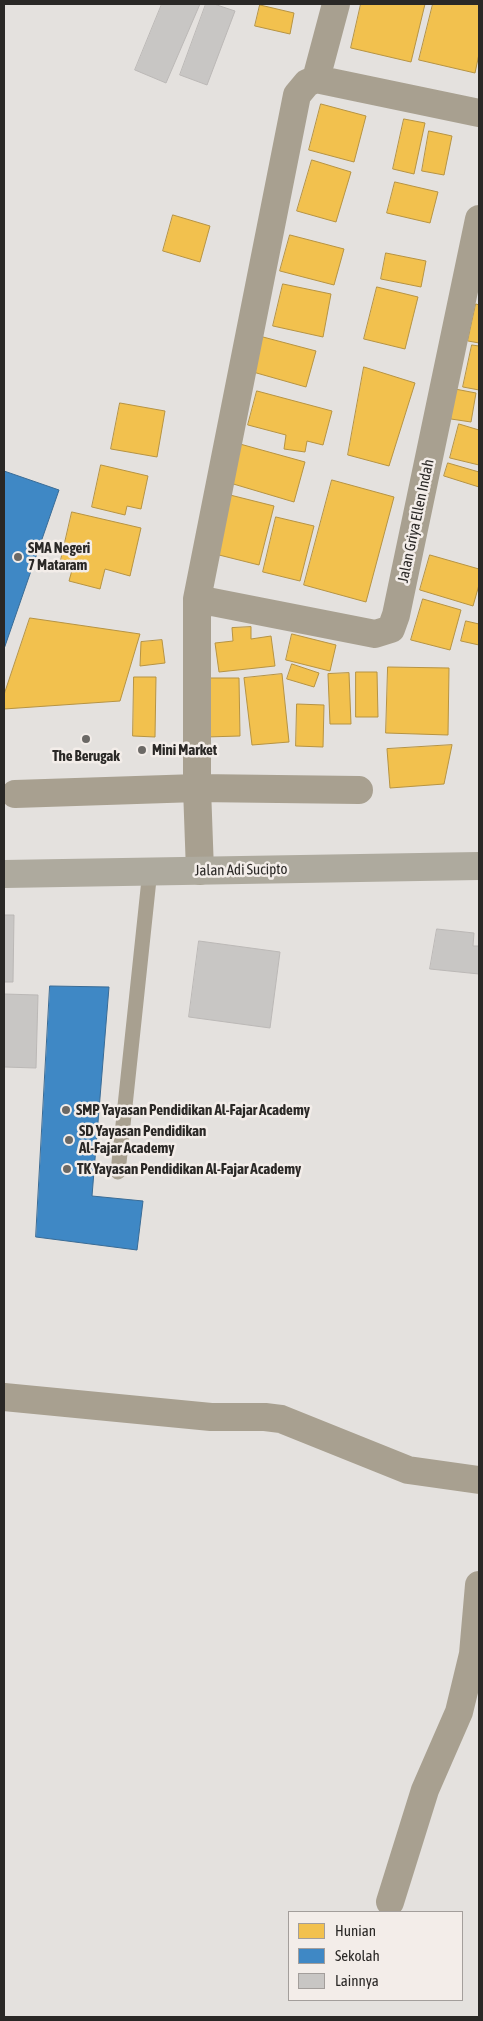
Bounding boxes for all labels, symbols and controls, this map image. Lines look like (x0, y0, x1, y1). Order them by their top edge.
street label: Jalan Griya Ellen Indah (394, 458, 438, 584)
place label: SMA Negeri 7 Mataram (28, 539, 90, 574)
marker: SMA Negeri 7 Mataram (12, 551, 24, 563)
marker: The Berugak (80, 733, 92, 745)
place label: Mini Market (152, 741, 217, 759)
marker: Mini Market (136, 744, 148, 756)
place label: The Berugak (52, 747, 120, 765)
street label: Jalan Adi Sucipto (194, 860, 288, 880)
place label: SMP Yayasan Pendidikan Al-Fajar Academy (76, 1101, 310, 1119)
marker: SMP Yayasan Pendidikan Al-Fajar Academy (60, 1104, 72, 1116)
place label: SD Yayasan Pendidikan Al-Fajar Academy (79, 1122, 206, 1157)
marker: SD Yayasan Pendidikan Al-Fajar Academy (63, 1134, 75, 1146)
place label: TK Yayasan Pendidikan Al-Fajar Academy (77, 1160, 301, 1178)
marker: TK Yayasan Pendidikan Al-Fajar Academy (61, 1163, 73, 1175)
legend (288, 1911, 463, 2001)
text: Hunian (335, 1922, 376, 1939)
text: Sekolah (335, 1947, 380, 1964)
text: Lainnya (335, 1972, 379, 1989)

